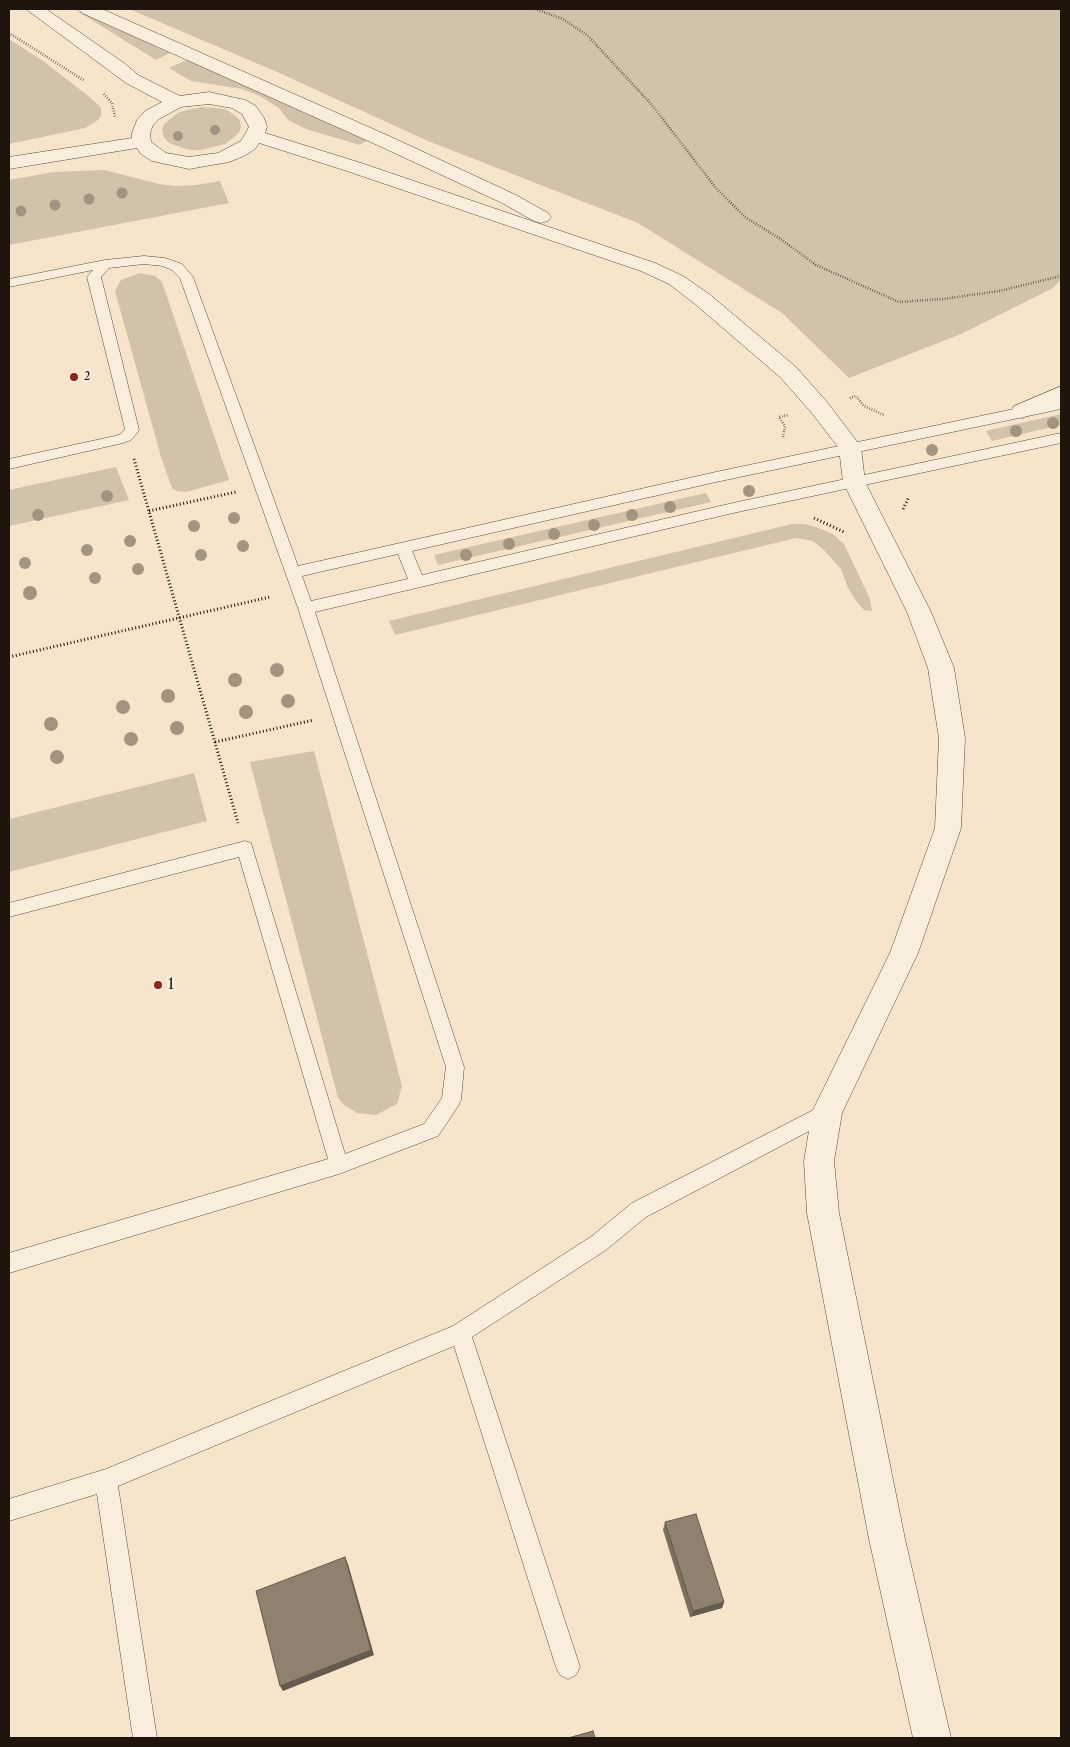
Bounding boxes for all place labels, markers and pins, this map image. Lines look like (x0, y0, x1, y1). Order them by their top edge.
place label: 2 (84, 370, 90, 384)
marker: 2 (68, 371, 80, 383)
place label: 1 (168, 977, 174, 993)
marker: 1 (152, 979, 164, 991)

